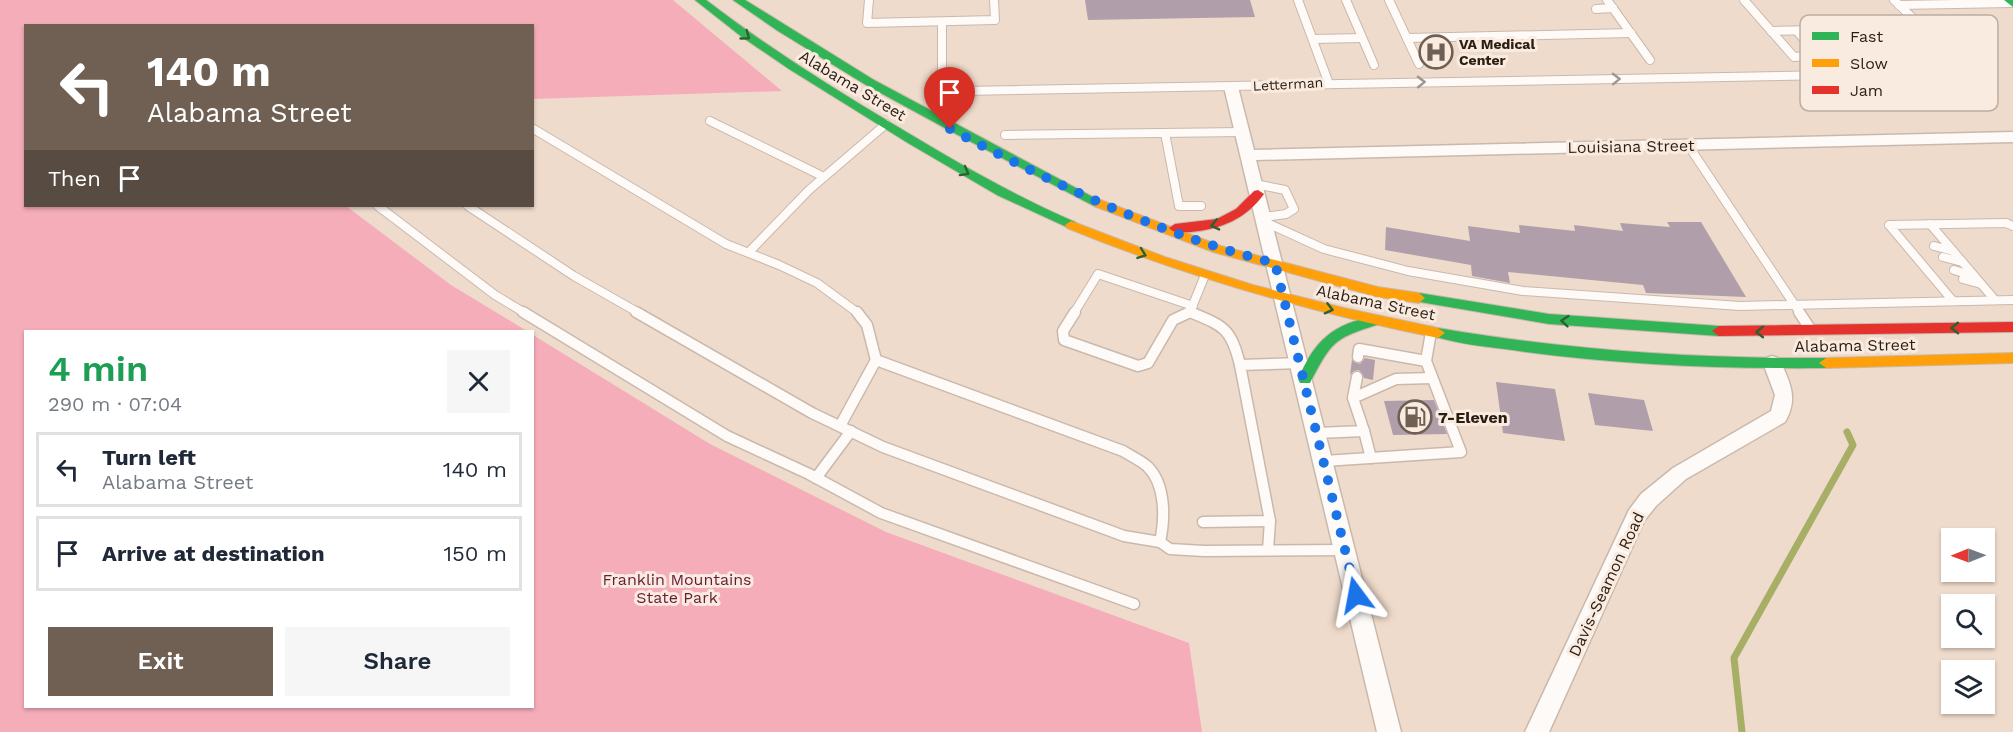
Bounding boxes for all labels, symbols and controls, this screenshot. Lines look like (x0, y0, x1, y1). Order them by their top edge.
legend (1800, 15, 1998, 111)
text: Fast (1850, 27, 1883, 46)
one-way arrow (739, 29, 750, 40)
hospital icon: VA Medical Center (1418, 34, 1454, 70)
place label: VA Medical Center (1459, 36, 1535, 68)
street label: Alabama Street (796, 46, 910, 125)
text: 140 m (147, 47, 271, 96)
icon: left (48, 48, 126, 126)
text: Slow (1850, 54, 1888, 73)
pin (924, 67, 975, 129)
one-way arrow (1612, 72, 1621, 85)
street label: Letterman (1252, 74, 1324, 94)
icon: arrive (933, 76, 966, 109)
one-way arrow (1417, 76, 1426, 89)
text: Jam (1850, 81, 1883, 100)
text: Alabama Street (147, 97, 351, 129)
street label: Louisiana Street (1567, 136, 1695, 157)
icon: arrive (113, 162, 146, 195)
one-way arrow (959, 165, 969, 176)
text: Then (48, 166, 101, 191)
one-way arrow (1210, 218, 1220, 231)
one-way arrow (1136, 246, 1147, 259)
street label: Alabama Street (1315, 281, 1437, 324)
one-way arrow (1323, 302, 1333, 315)
one-way arrow (1560, 315, 1570, 328)
one-way arrow (1950, 322, 1959, 335)
one-way arrow (1755, 326, 1764, 338)
street label: Alabama Street (1794, 335, 1916, 356)
text: 4 min (48, 348, 148, 390)
button: close (447, 350, 510, 413)
text: 290 m · 07:04 (48, 392, 182, 416)
fuel station icon: 7-Eleven (1397, 399, 1433, 435)
place label: 7-Eleven (1438, 408, 1508, 427)
text: Turn left (102, 445, 196, 470)
icon: left (51, 453, 84, 486)
text: 140 m (443, 457, 507, 482)
text: Alabama Street (102, 470, 253, 494)
street label: Davis-Seamon Road (1565, 509, 1648, 659)
north arrow (1941, 528, 1995, 582)
map controls (1941, 528, 1995, 714)
icon: arrive (51, 537, 84, 570)
text: Arrive at destination (102, 541, 325, 566)
text: 150 m (443, 541, 507, 566)
position arrow (1324, 563, 1388, 627)
park label: Franklin Mountains State Park (602, 570, 752, 607)
button: search (1941, 594, 1995, 648)
button: Exit (48, 627, 273, 696)
button: Share (285, 627, 510, 696)
button: layers (1941, 660, 1995, 714)

